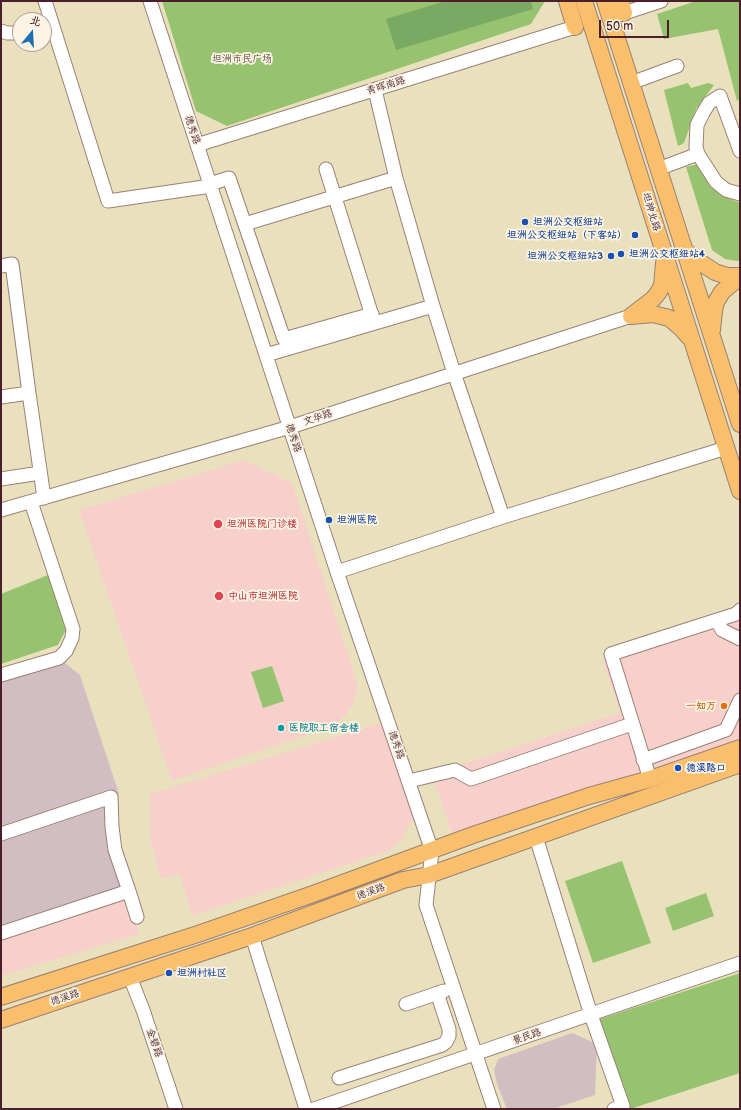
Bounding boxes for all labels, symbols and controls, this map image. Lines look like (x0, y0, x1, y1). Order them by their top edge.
north arrow (12, 12, 52, 52)
scale bar (601, 12, 671, 38)
text: 北 (28, 13, 43, 29)
text: 50 m (606, 19, 633, 34)
park label: 坦洲市民广场 (212, 53, 272, 65)
street label: 青晖南路 (365, 74, 407, 98)
street label: 德秀路 (182, 114, 202, 146)
street label: 坦神北路 (639, 191, 663, 233)
place label: 坦洲公交枢纽站 (533, 216, 603, 228)
marker: 坦洲公交枢纽站 (520, 217, 530, 227)
place label: 坦洲公交枢纽站（下客站） (507, 229, 627, 241)
marker: 坦洲公交枢纽站（下客站） (630, 230, 640, 240)
place label: 坦洲公交枢纽站4 (629, 248, 705, 260)
marker: 坦洲公交枢纽站4 (616, 249, 626, 259)
place label: 坦洲公交枢纽站3 (527, 250, 603, 262)
marker: 坦洲公交枢纽站3 (606, 251, 616, 261)
street label: 文华路 (302, 408, 334, 428)
street label: 德秀路 (283, 422, 303, 454)
place label: 坦洲医院 (337, 514, 377, 526)
marker: 坦洲医院 (324, 515, 334, 525)
marker: 坦洲医院门诊楼 (212, 518, 224, 530)
place label: 坦洲医院门诊楼 (227, 518, 297, 530)
marker: 中山市坦洲医院 (213, 590, 225, 602)
place label: 中山市坦洲医院 (228, 590, 298, 602)
place label: 一知万 (686, 700, 716, 712)
marker: 一知万 (719, 701, 729, 711)
place label: 医院职工宿舍楼 (289, 722, 359, 734)
marker: 医院职工宿舍楼 (276, 723, 286, 733)
street label: 德秀路 (385, 729, 407, 761)
place label: 德溪路口 (686, 762, 726, 774)
marker: 德溪路口 (673, 763, 683, 773)
street label: 德溪路 (355, 881, 387, 903)
place label: 坦洲村社区 (177, 967, 227, 979)
marker: 坦洲村社区 (164, 968, 174, 978)
street label: 德溪路 (49, 988, 81, 1008)
street label: 景民路 (511, 1026, 543, 1048)
street label: 金碧路 (143, 1027, 165, 1059)

